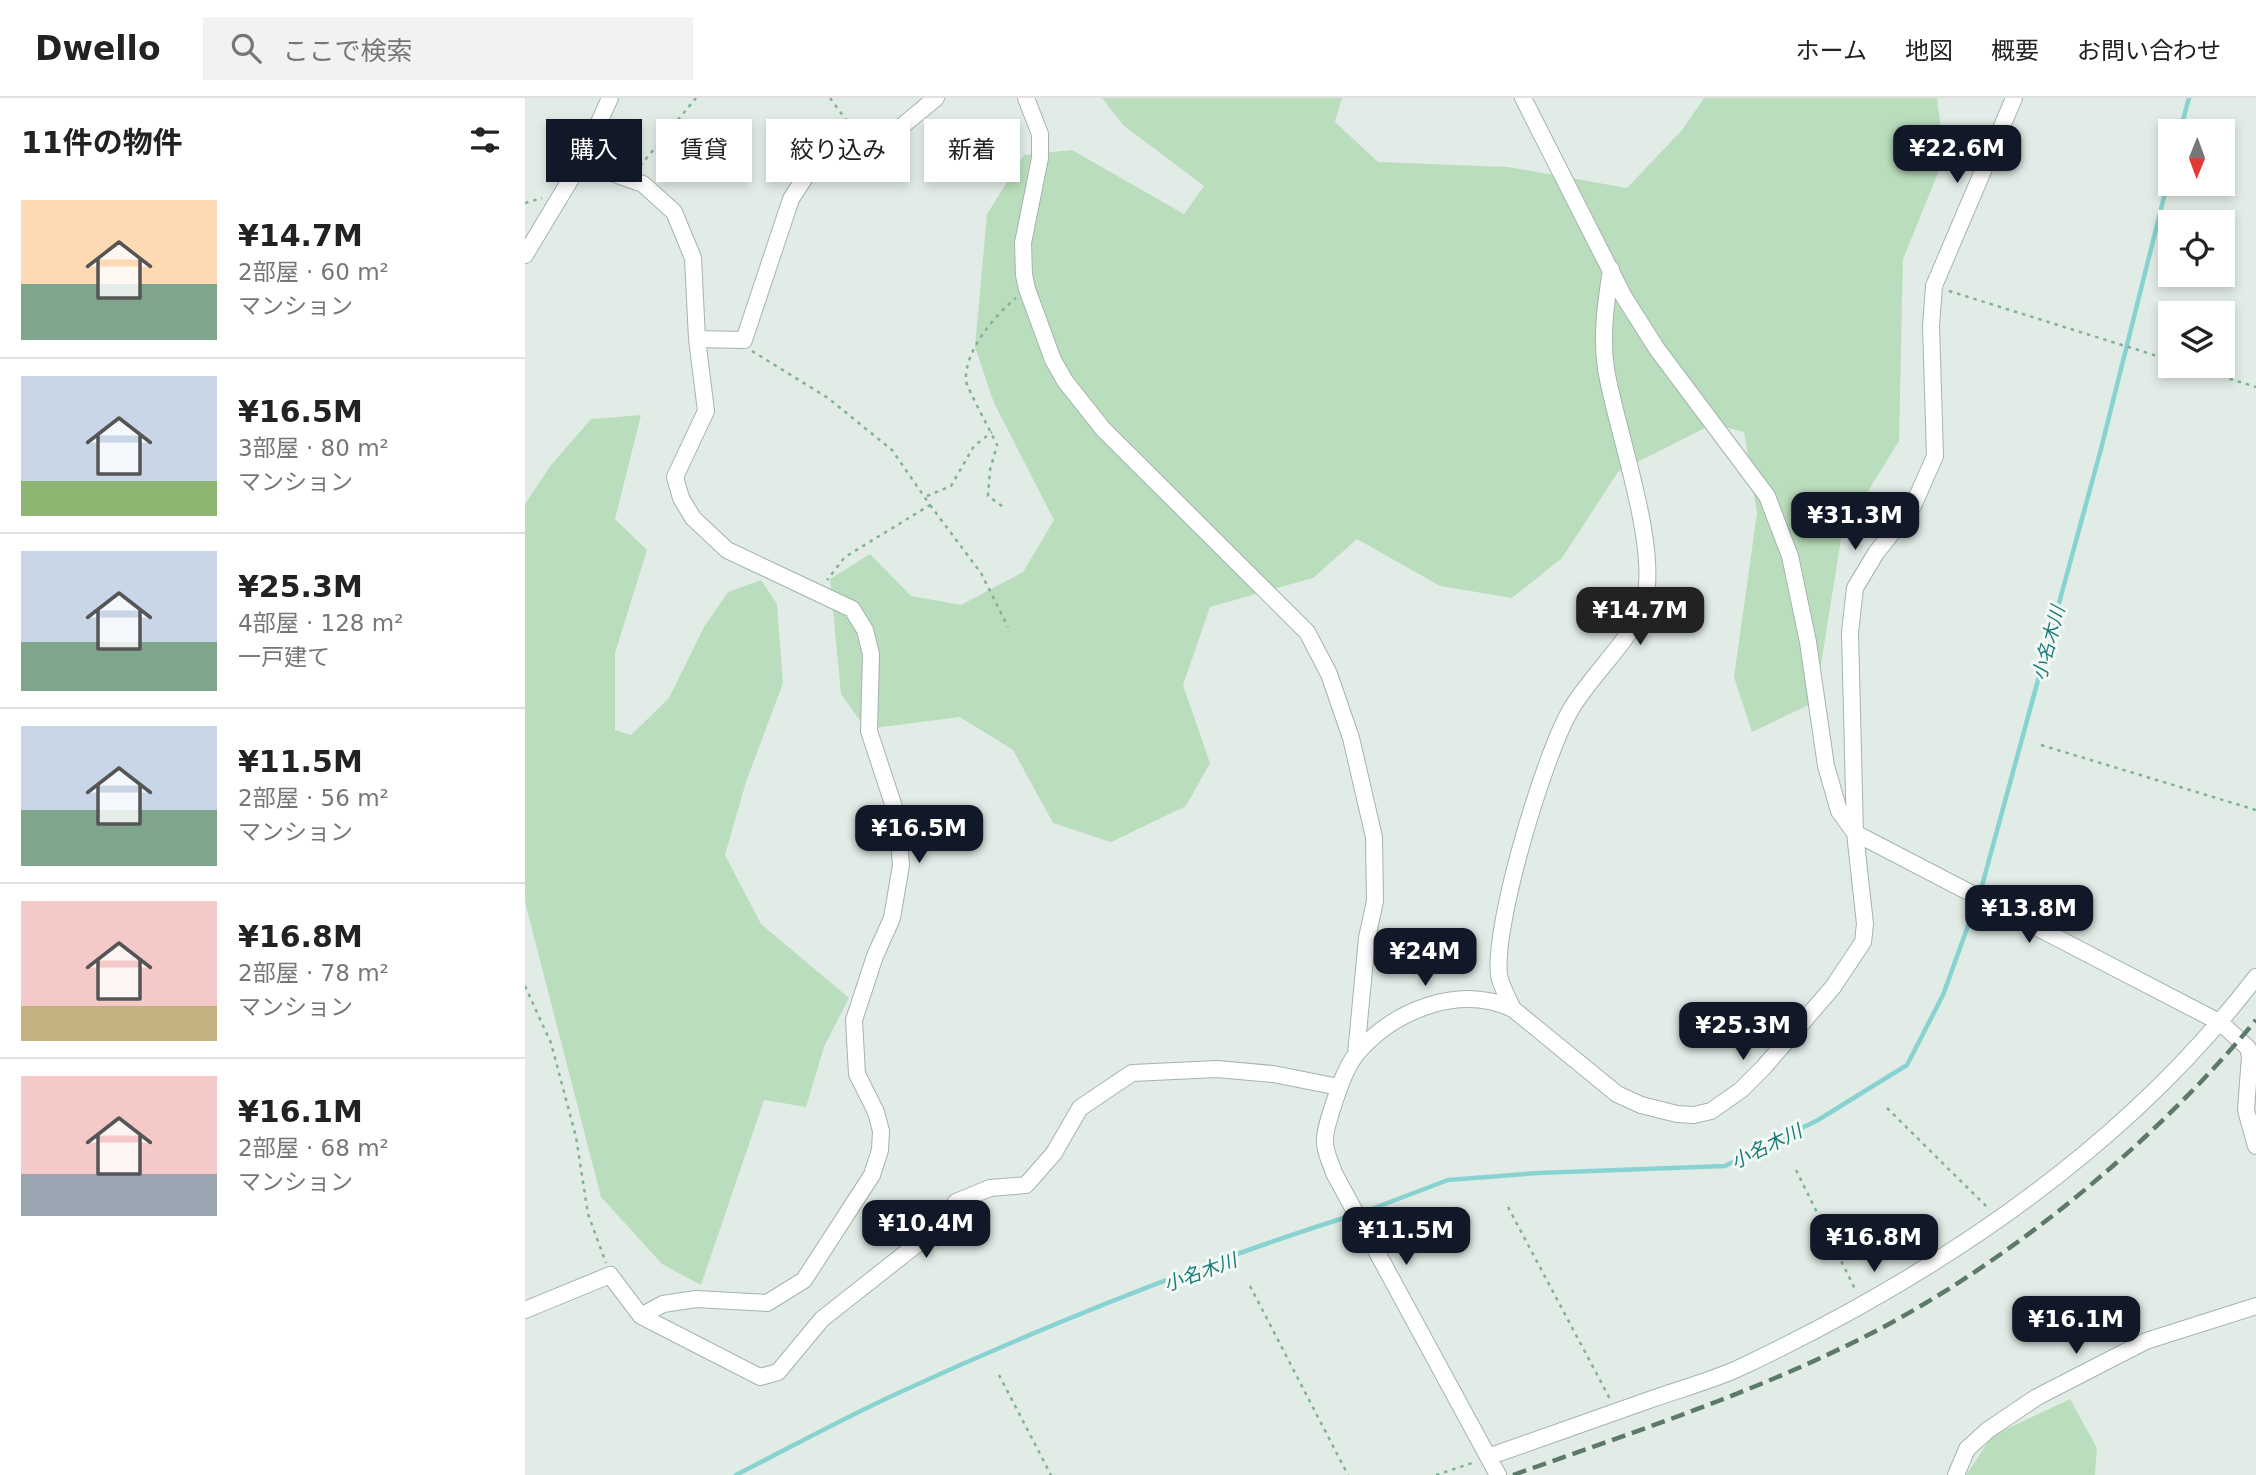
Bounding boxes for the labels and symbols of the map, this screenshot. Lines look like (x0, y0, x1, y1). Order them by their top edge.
north arrow (2158, 119, 2235, 196)
pin: ¥22.6M (1900, 126, 2014, 185)
pin: ¥31.3M (1798, 492, 1912, 552)
pin: ¥14.7M (1583, 588, 1697, 647)
water label: 小名木川 (2028, 602, 2069, 683)
pin: ¥16.5M (862, 806, 976, 865)
pin: ¥13.8M (1972, 886, 2086, 945)
pin: ¥24M (1384, 928, 1466, 988)
pin: ¥25.3M (1686, 1002, 1800, 1062)
water label: 小名木川 (1727, 1119, 1807, 1173)
pin: ¥10.4M (869, 1200, 983, 1260)
pin: ¥11.5M (1349, 1208, 1463, 1267)
pin: ¥16.8M (1817, 1214, 1931, 1274)
water label: 小名木川 (1161, 1248, 1241, 1295)
pin: ¥16.1M (2019, 1296, 2133, 1356)

